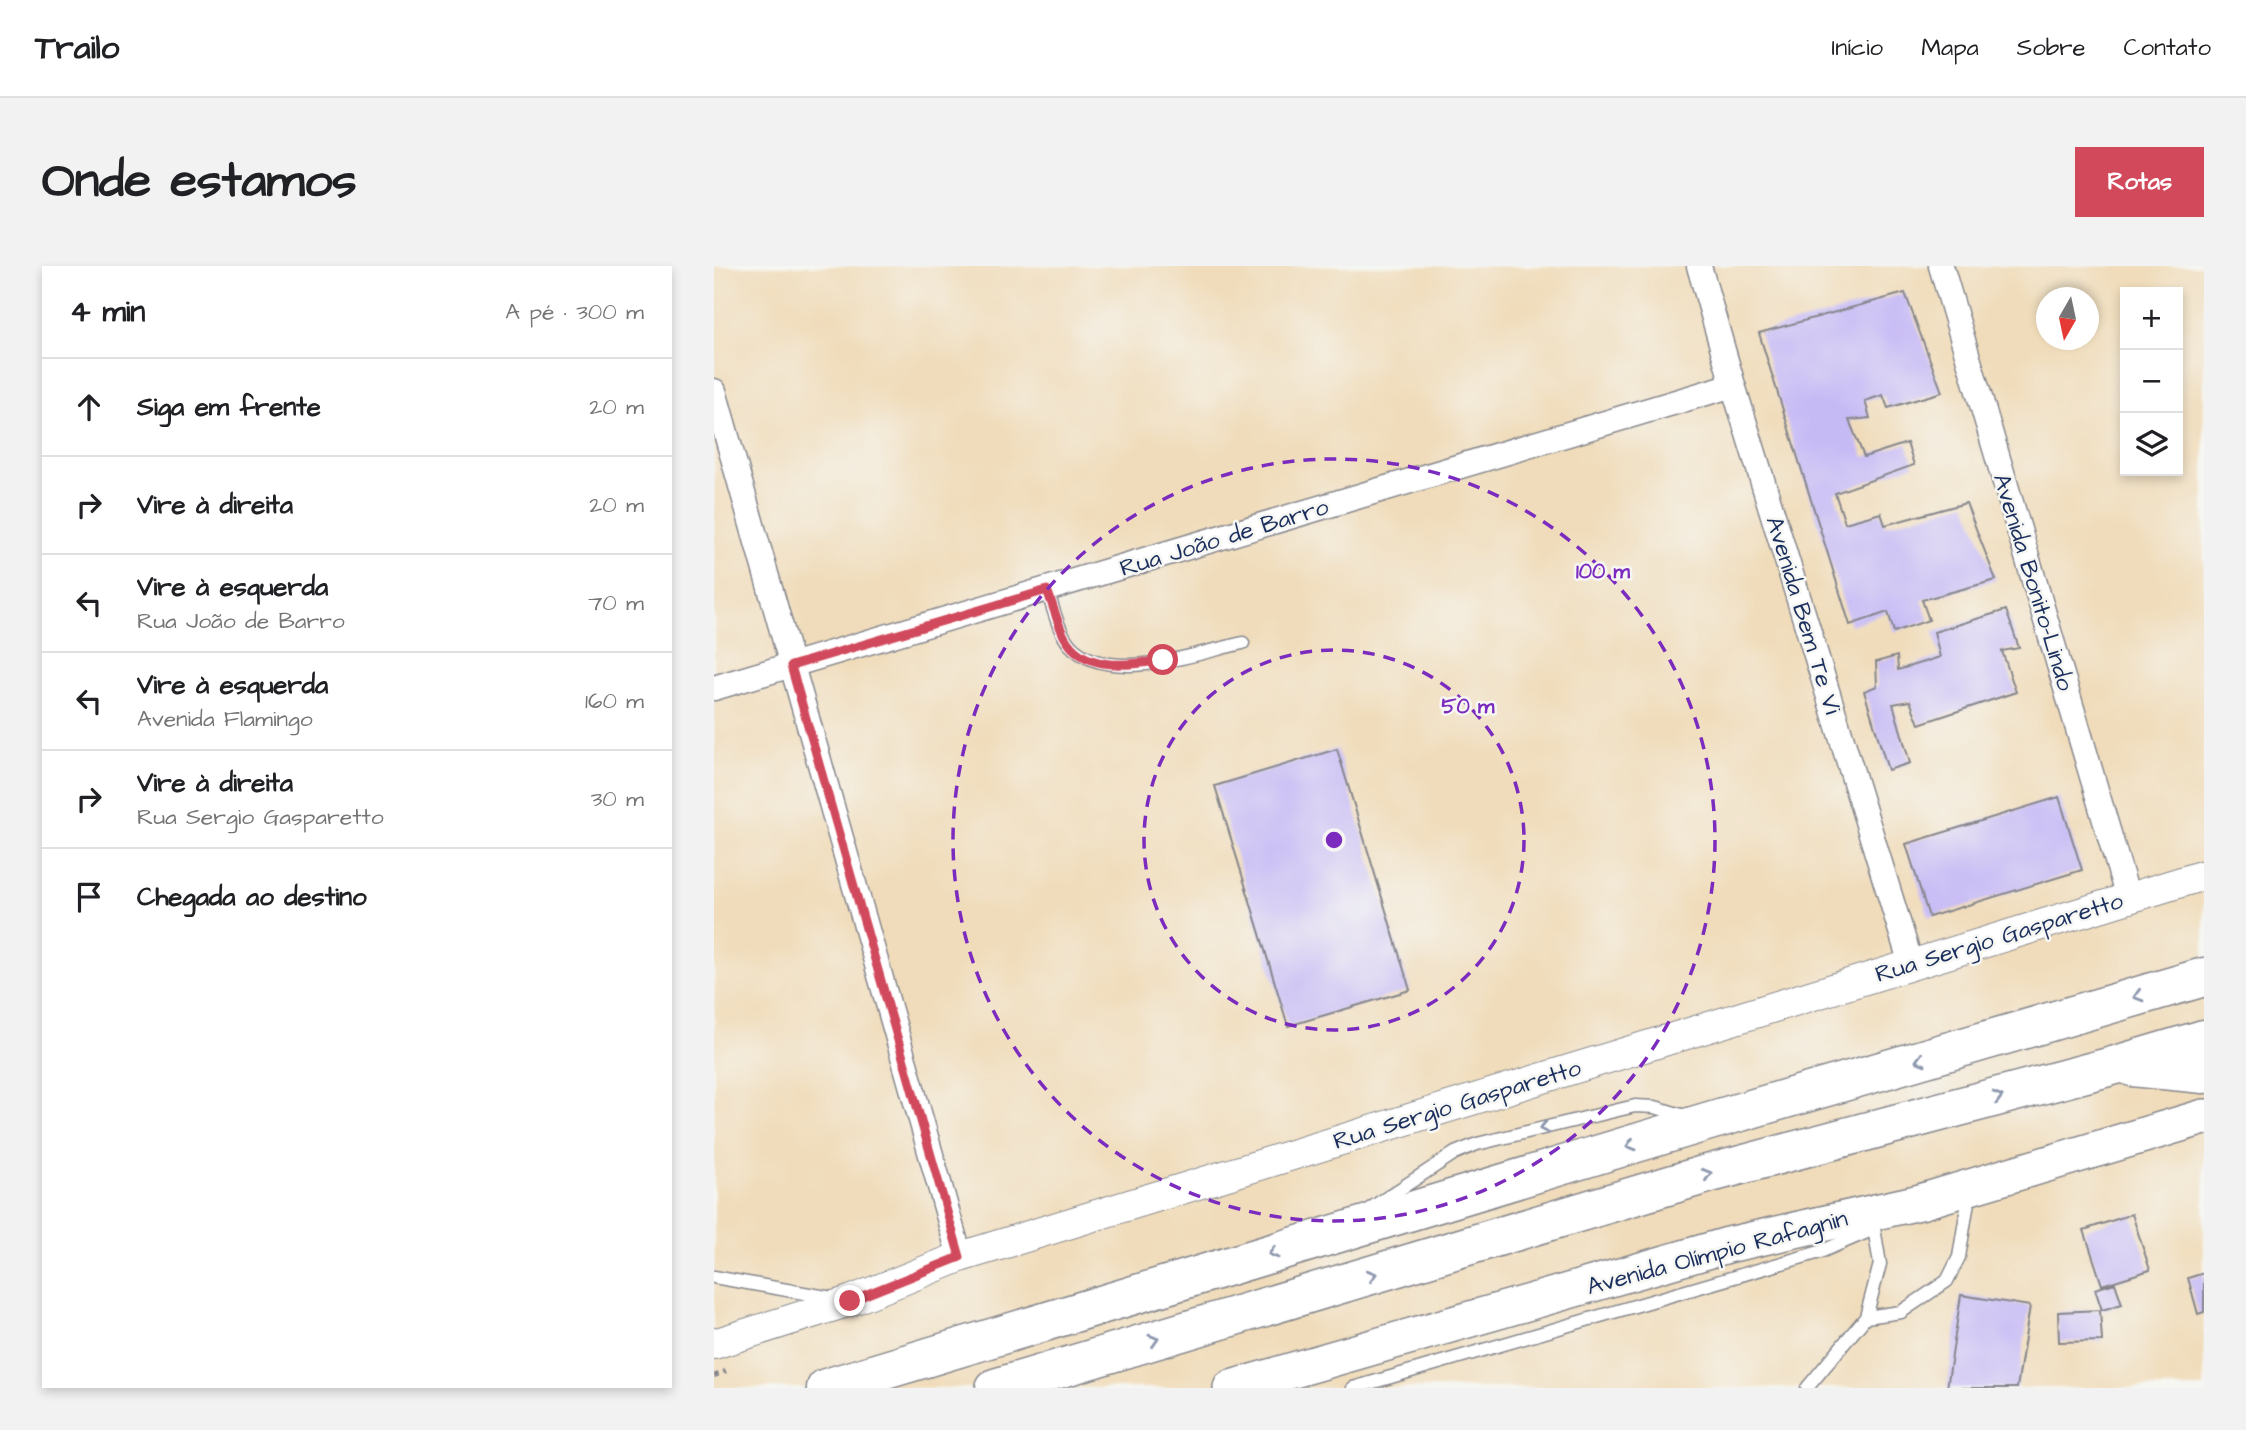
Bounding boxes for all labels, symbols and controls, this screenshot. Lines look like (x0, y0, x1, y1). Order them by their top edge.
text: Trailo (35, 25, 119, 71)
text: Início (1832, 31, 1883, 65)
text: Mapa (1921, 31, 1979, 65)
text: Sobre (2017, 31, 2085, 65)
text: Contato (2123, 31, 2211, 65)
button: Rotas (2075, 147, 2204, 217)
text: Onde estamos (42, 148, 357, 216)
north arrow (2036, 287, 2099, 350)
map controls (2120, 287, 2183, 476)
button: + (2120, 287, 2183, 350)
text: 4 min (70, 291, 145, 333)
text: A pé · 300 m (505, 296, 644, 328)
button: − (2120, 350, 2183, 413)
icon: ahead (70, 388, 108, 426)
text: Siga em frente (137, 389, 321, 425)
text: 20 m (589, 391, 644, 423)
button: layers (2120, 413, 2183, 476)
street label: Avenida Bonito-Lindo (1984, 470, 2082, 696)
icon: right (70, 486, 108, 524)
text: Vire à direita (137, 487, 293, 523)
text: 20 m (589, 489, 644, 521)
street label: Rua João de Barro (1116, 490, 1333, 586)
street label: Avenida Bem Te Vi (1757, 512, 1849, 719)
text: 100 m (1576, 557, 1631, 586)
text: Vire à esquerda (137, 569, 328, 605)
icon: left (70, 584, 108, 622)
text: 70 m (588, 587, 644, 619)
text: Rua João de Barro (137, 605, 345, 637)
route start (1147, 644, 1178, 675)
text: Vire à esquerda (137, 667, 328, 703)
icon: left (70, 682, 108, 720)
text: 160 m (585, 685, 644, 717)
text: 50 m (1442, 692, 1495, 721)
text: Avenida Flamingo (137, 703, 313, 735)
text: Vire à direita (137, 765, 293, 801)
icon: right (70, 780, 108, 818)
text: 30 m (591, 783, 644, 815)
text: Rua Sergio Gasparetto (137, 801, 384, 833)
centre of rings (1322, 828, 1346, 852)
icon: arrive (70, 878, 108, 916)
text: Chegada ao destino (137, 879, 367, 915)
street label: Rua Sergio Gasparetto (1871, 884, 2128, 993)
one-way arrow (2133, 987, 2145, 1002)
street label: Rua Sergio Gasparetto (1329, 1051, 1586, 1160)
one-way arrow (1914, 1051, 1926, 1066)
one-way arrow (1992, 1090, 2004, 1105)
one-way arrow (1538, 1119, 1550, 1134)
one-way arrow (1626, 1136, 1638, 1151)
one-way arrow (1701, 1168, 1713, 1183)
street label: Avenida Olímpio Rafagnin (1583, 1202, 1852, 1305)
one-way arrow (1267, 1245, 1280, 1259)
one-way arrow (1366, 1268, 1378, 1283)
route end (834, 1285, 865, 1316)
one-way arrow (1147, 1334, 1160, 1348)

